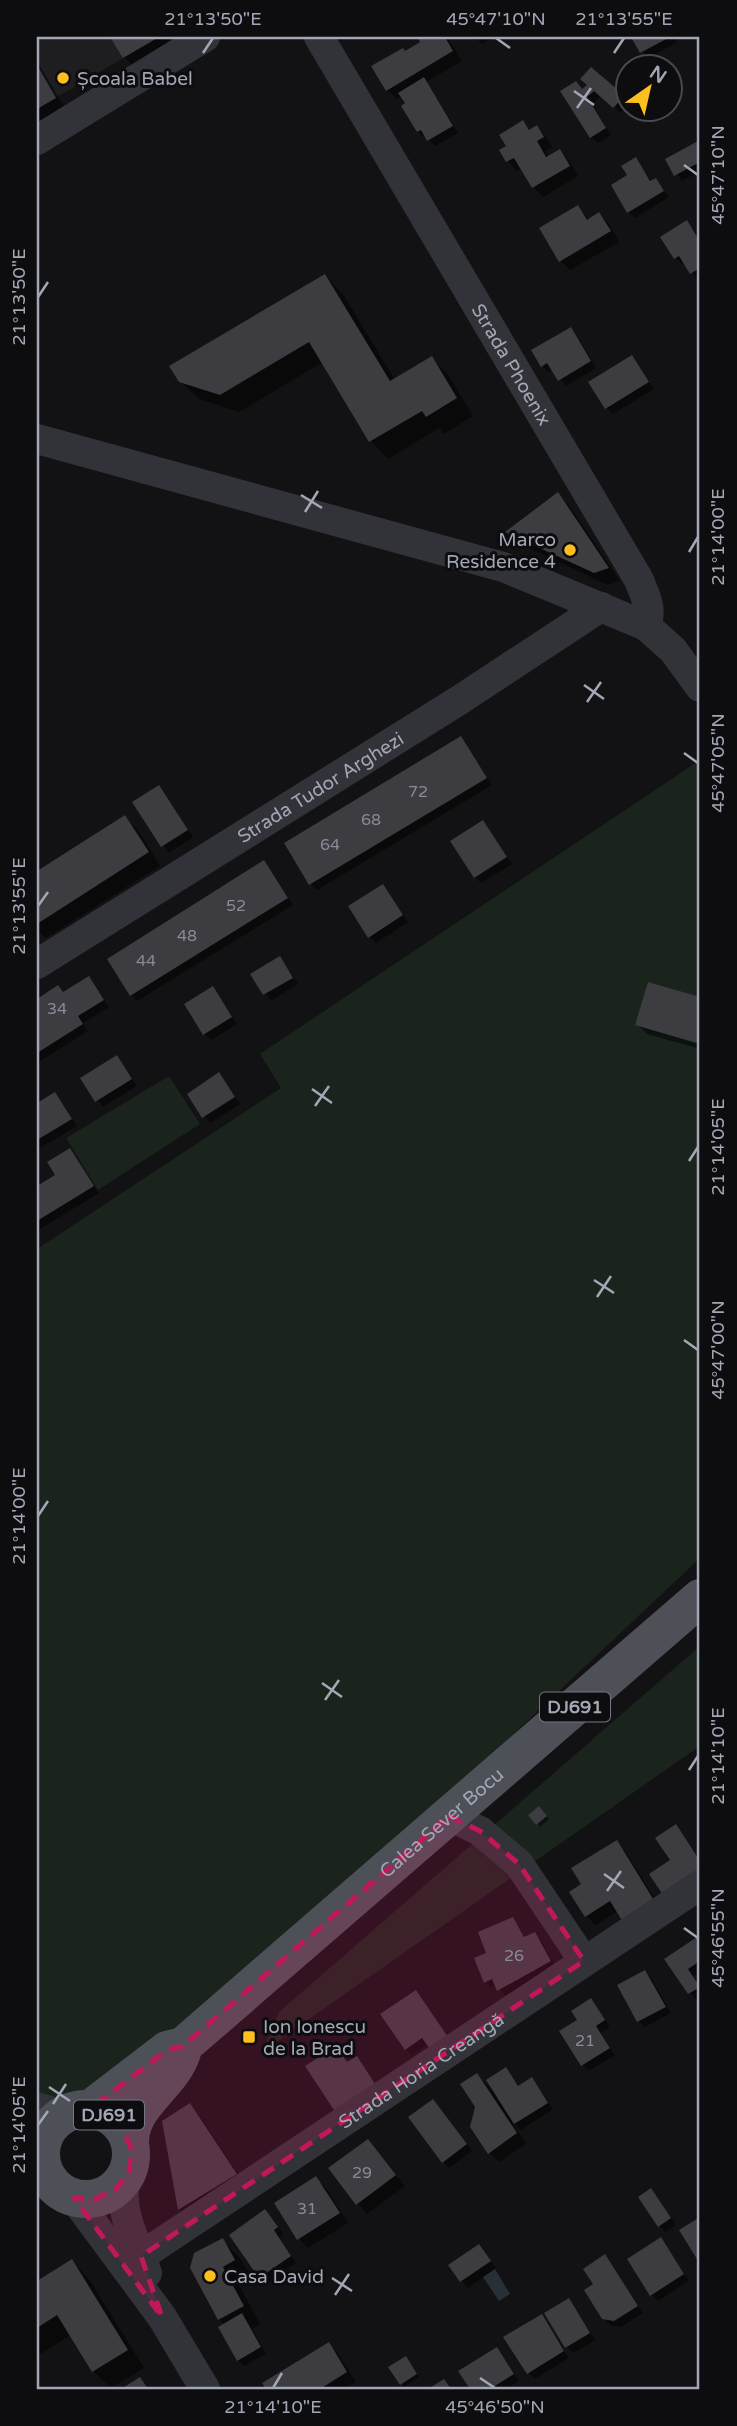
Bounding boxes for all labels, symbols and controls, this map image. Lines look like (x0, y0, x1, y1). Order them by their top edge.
text: 21°13'50"E (164, 8, 262, 30)
text: 45°47'10"N (446, 8, 546, 30)
text: 21°13'55"E (575, 8, 673, 30)
north arrow (614, 52, 684, 122)
text: N (645, 61, 670, 88)
place label: Școala Babel (77, 68, 193, 90)
marker: Școala Babel (55, 70, 71, 86)
text: 45°47'10"N (707, 125, 729, 225)
text: 21°13'50"E (8, 248, 30, 346)
street label: Strada Phoenix (467, 300, 555, 430)
text: 21°14'00"E (707, 488, 729, 586)
place label: Marco Residence 4 (446, 529, 556, 573)
marker: Marco Residence 4 (562, 542, 578, 558)
text: 45°47'05"N (707, 713, 729, 813)
street label: Strada Tudor Arghezi (234, 728, 408, 848)
house number: 72 (408, 782, 428, 802)
house number: 68 (361, 810, 381, 830)
house number: 64 (320, 835, 340, 855)
text: 21°13'55"E (8, 857, 30, 955)
house number: 52 (226, 896, 246, 916)
house number: 48 (177, 926, 197, 946)
house number: 44 (136, 951, 156, 971)
house number: 34 (47, 999, 67, 1019)
text: 21°14'05"E (707, 1098, 729, 1196)
text: 45°47'00"N (707, 1300, 729, 1400)
text: 21°14'00"E (8, 1467, 30, 1565)
road number: DJ691 (540, 1692, 610, 1722)
text: 21°14'10"E (707, 1707, 729, 1805)
street label: Calea Sever Bocu (375, 1763, 508, 1883)
text: 45°46'55"N (707, 1888, 729, 1988)
house number: 26 (504, 1946, 524, 1966)
street label: Strada Horia Creangă (335, 2008, 508, 2134)
place label: Ion Ionescu de la Brad (263, 2016, 366, 2060)
marker: Ion Ionescu de la Brad (241, 2029, 257, 2045)
house number: 21 (575, 2031, 595, 2051)
text: 21°14'05"E (8, 2076, 30, 2174)
road number: DJ691 (74, 2101, 144, 2130)
house number: 29 (352, 2163, 372, 2183)
house number: 31 (297, 2199, 317, 2219)
place label: Casa David (224, 2266, 324, 2288)
marker: Casa David (202, 2268, 218, 2284)
text: 21°14'10"E (224, 2396, 322, 2418)
text: 45°46'50"N (445, 2396, 545, 2418)

